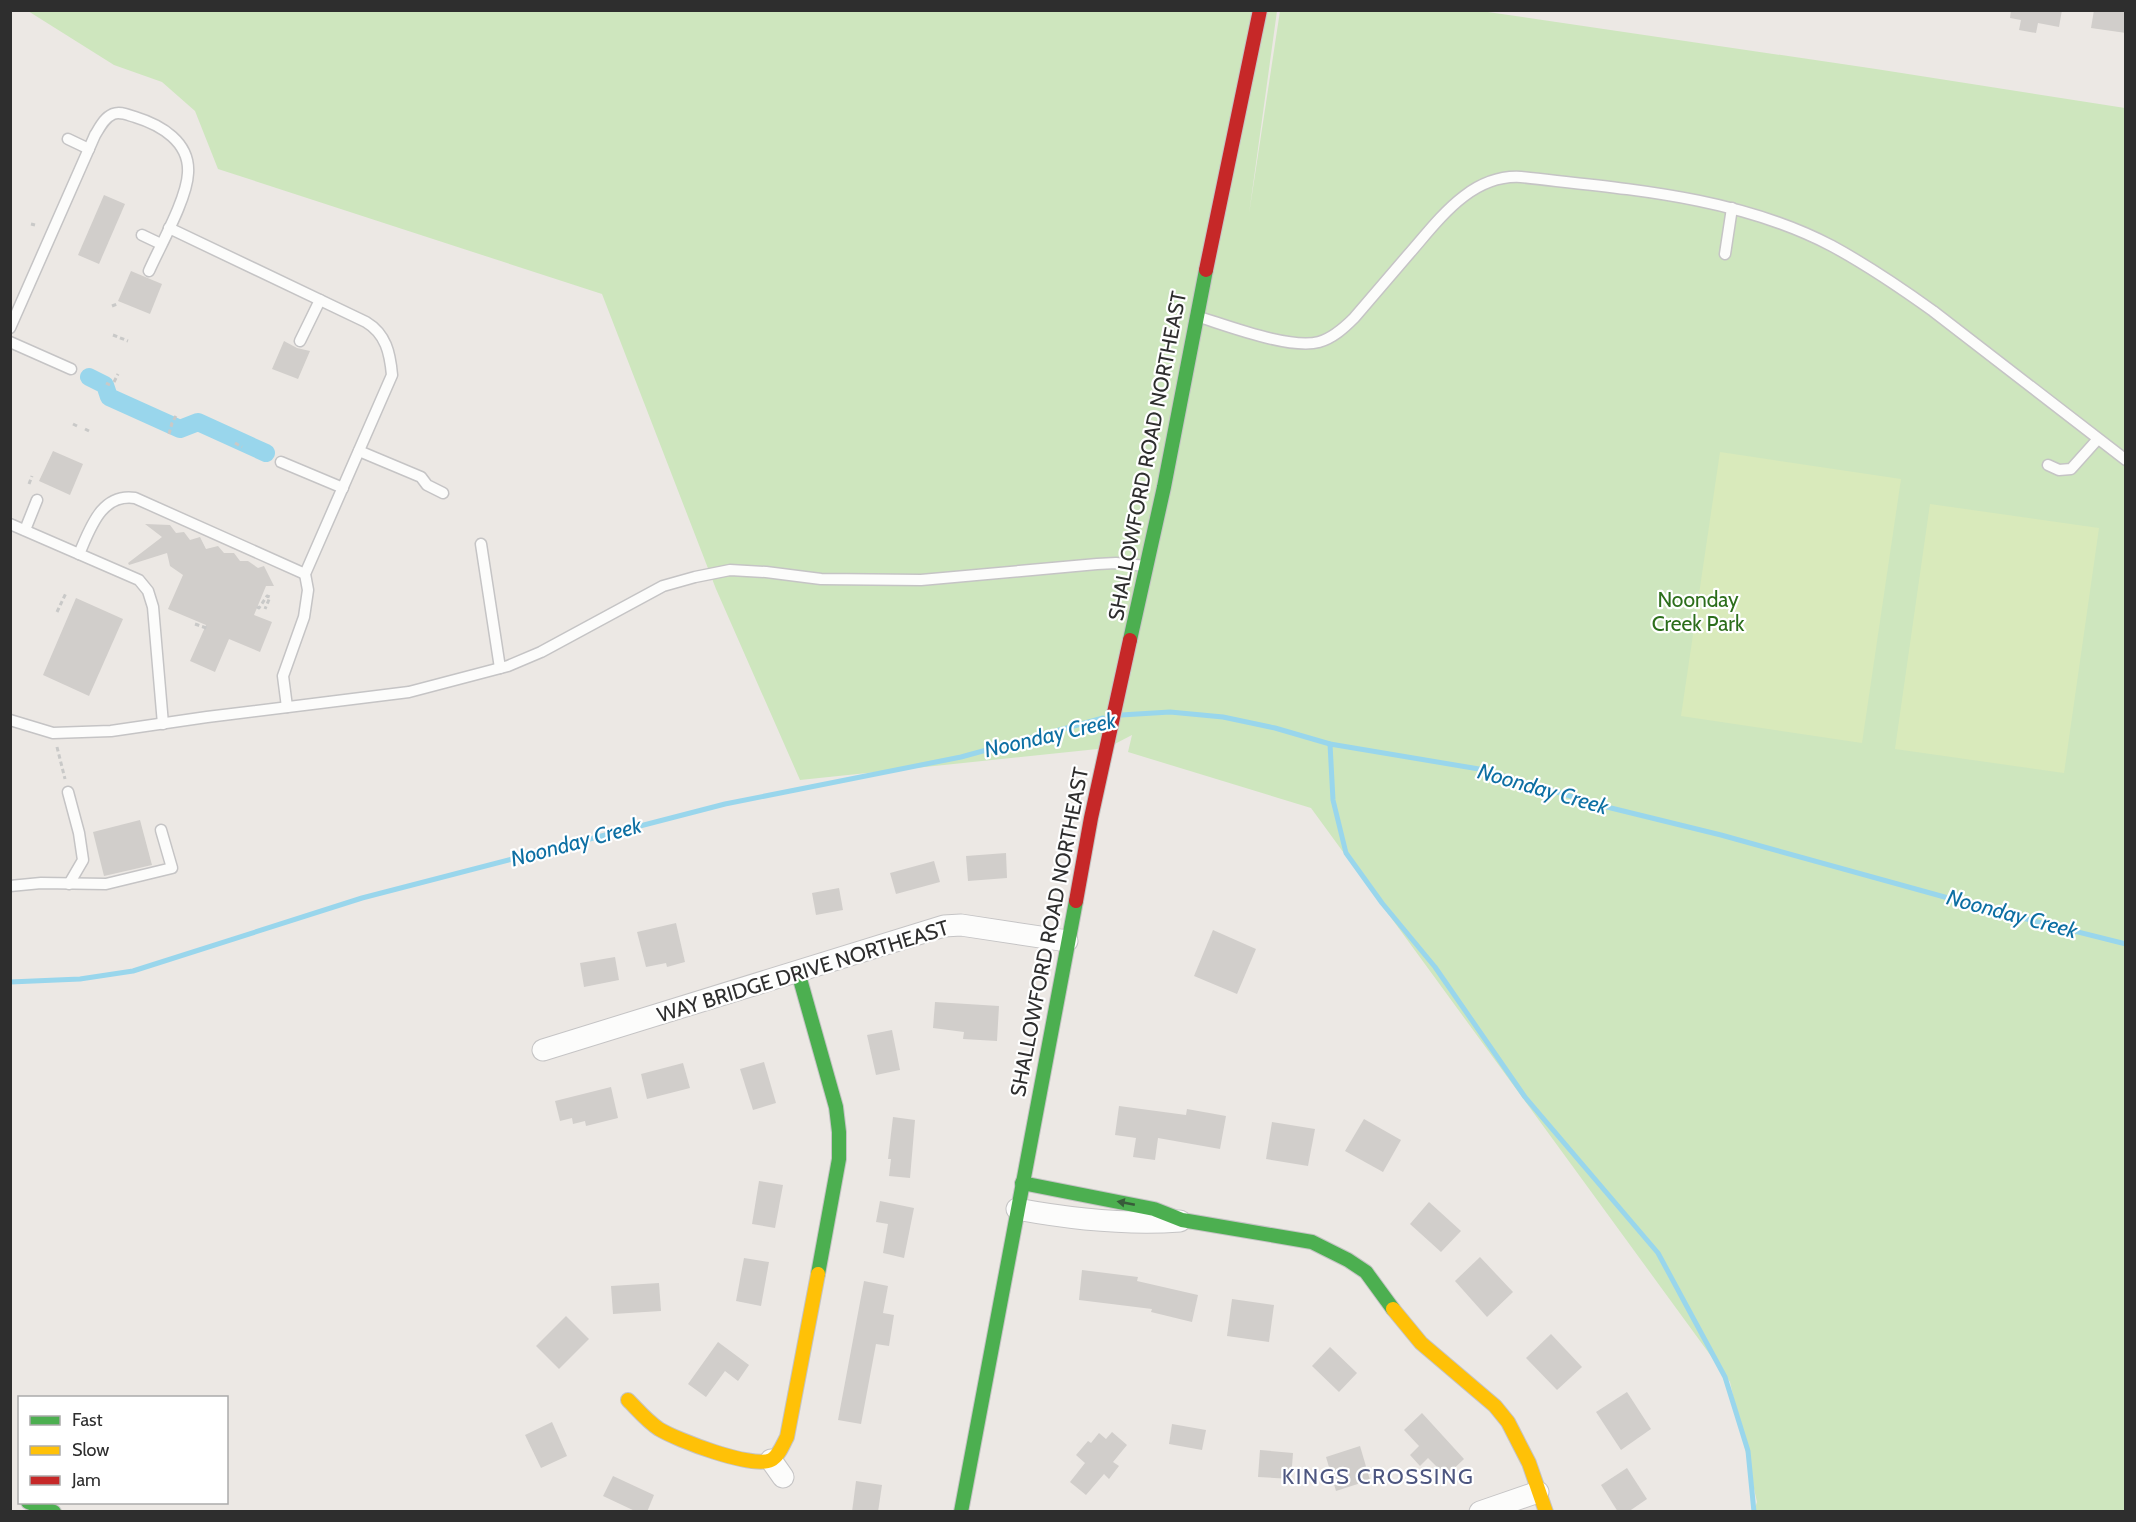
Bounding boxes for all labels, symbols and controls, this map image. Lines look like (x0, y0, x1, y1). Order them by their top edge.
street label: SHALLOWFORD ROAD NORTHEAST (1103, 289, 1191, 623)
park label: Noonday Creek Park (1652, 587, 1745, 636)
water label: Noonday Creek (981, 707, 1119, 763)
water label: Noonday Creek (1475, 758, 1612, 821)
street label: SHALLOWFORD ROAD NORTHEAST (1005, 765, 1093, 1099)
water label: Noonday Creek (508, 811, 645, 872)
water label: Noonday Creek (1944, 884, 2081, 945)
street label: WAY BRIDGE DRIVE NORTHEAST (654, 915, 952, 1027)
one-way arrow (1116, 1198, 1135, 1207)
legend (18, 1396, 228, 1504)
text: Fast (72, 1409, 103, 1431)
text: Slow (72, 1439, 109, 1461)
district label: KINGS CROSSING (1282, 1463, 1474, 1490)
text: Jam (71, 1469, 101, 1491)

